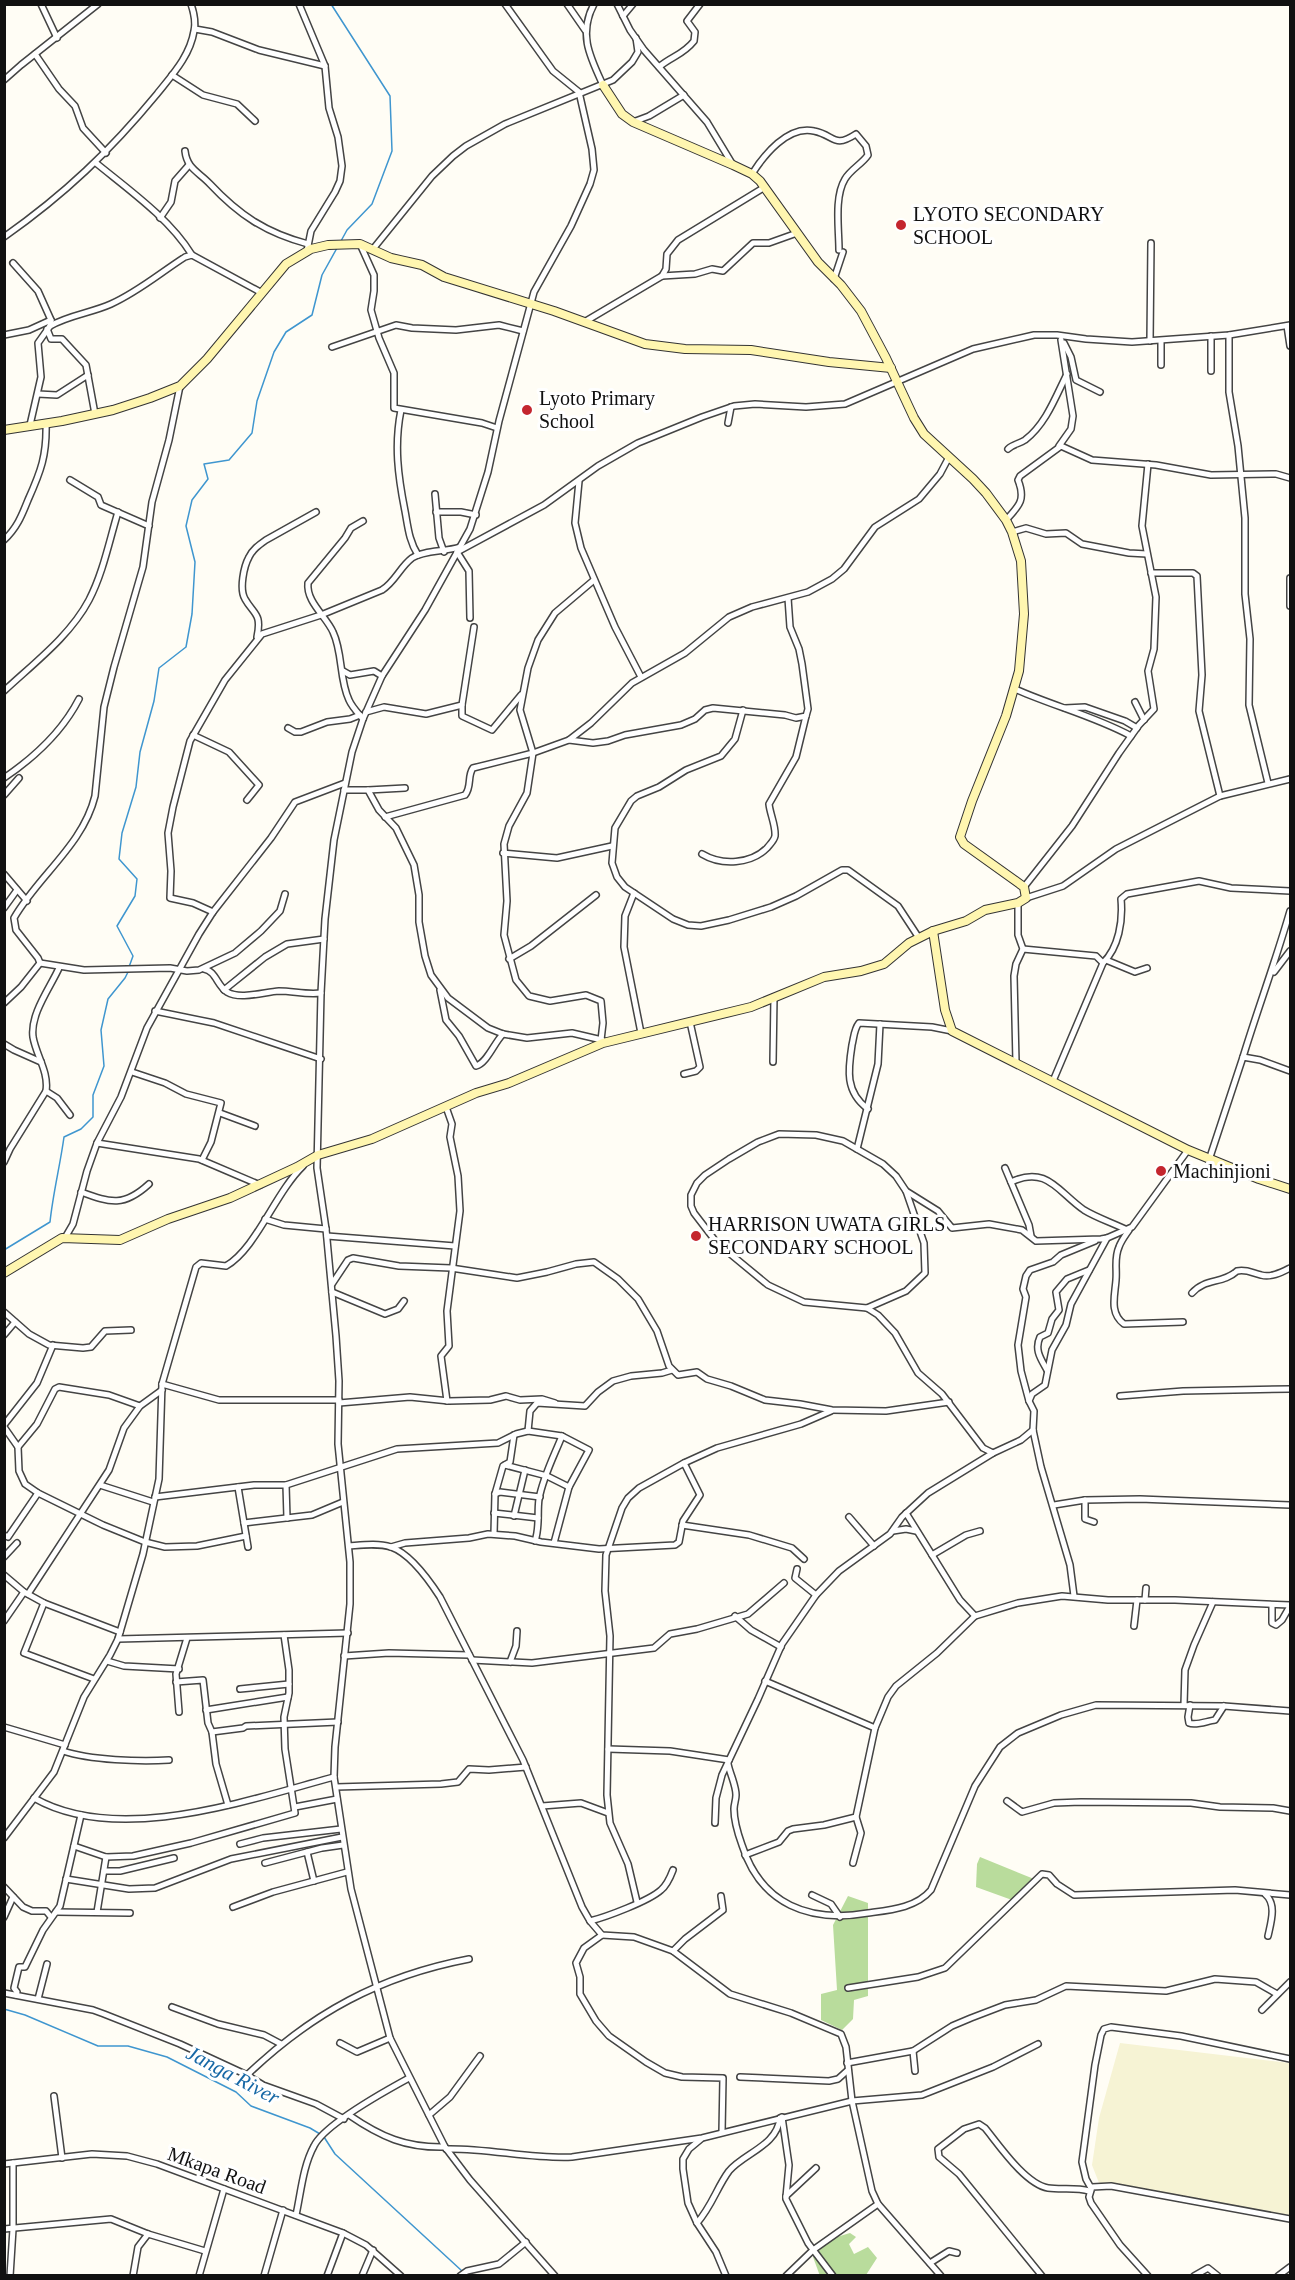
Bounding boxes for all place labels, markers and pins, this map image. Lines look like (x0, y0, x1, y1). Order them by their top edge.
place label: LYOTO SECONDARY SCHOOL (913, 203, 1105, 248)
marker: LYOTO SECONDARY SCHOOL (894, 218, 908, 232)
place label: Lyoto Primary School (539, 387, 655, 432)
marker: Lyoto Primary School (520, 403, 534, 417)
place label: Machinjioni (1173, 1160, 1271, 1183)
marker: Machinjioni (1154, 1164, 1168, 1178)
place label: HARRISON UWATA GIRLS SECONDARY SCHOOL (708, 1213, 945, 1258)
marker: HARRISON UWATA GIRLS SECONDARY SCHOOL (689, 1229, 703, 1243)

